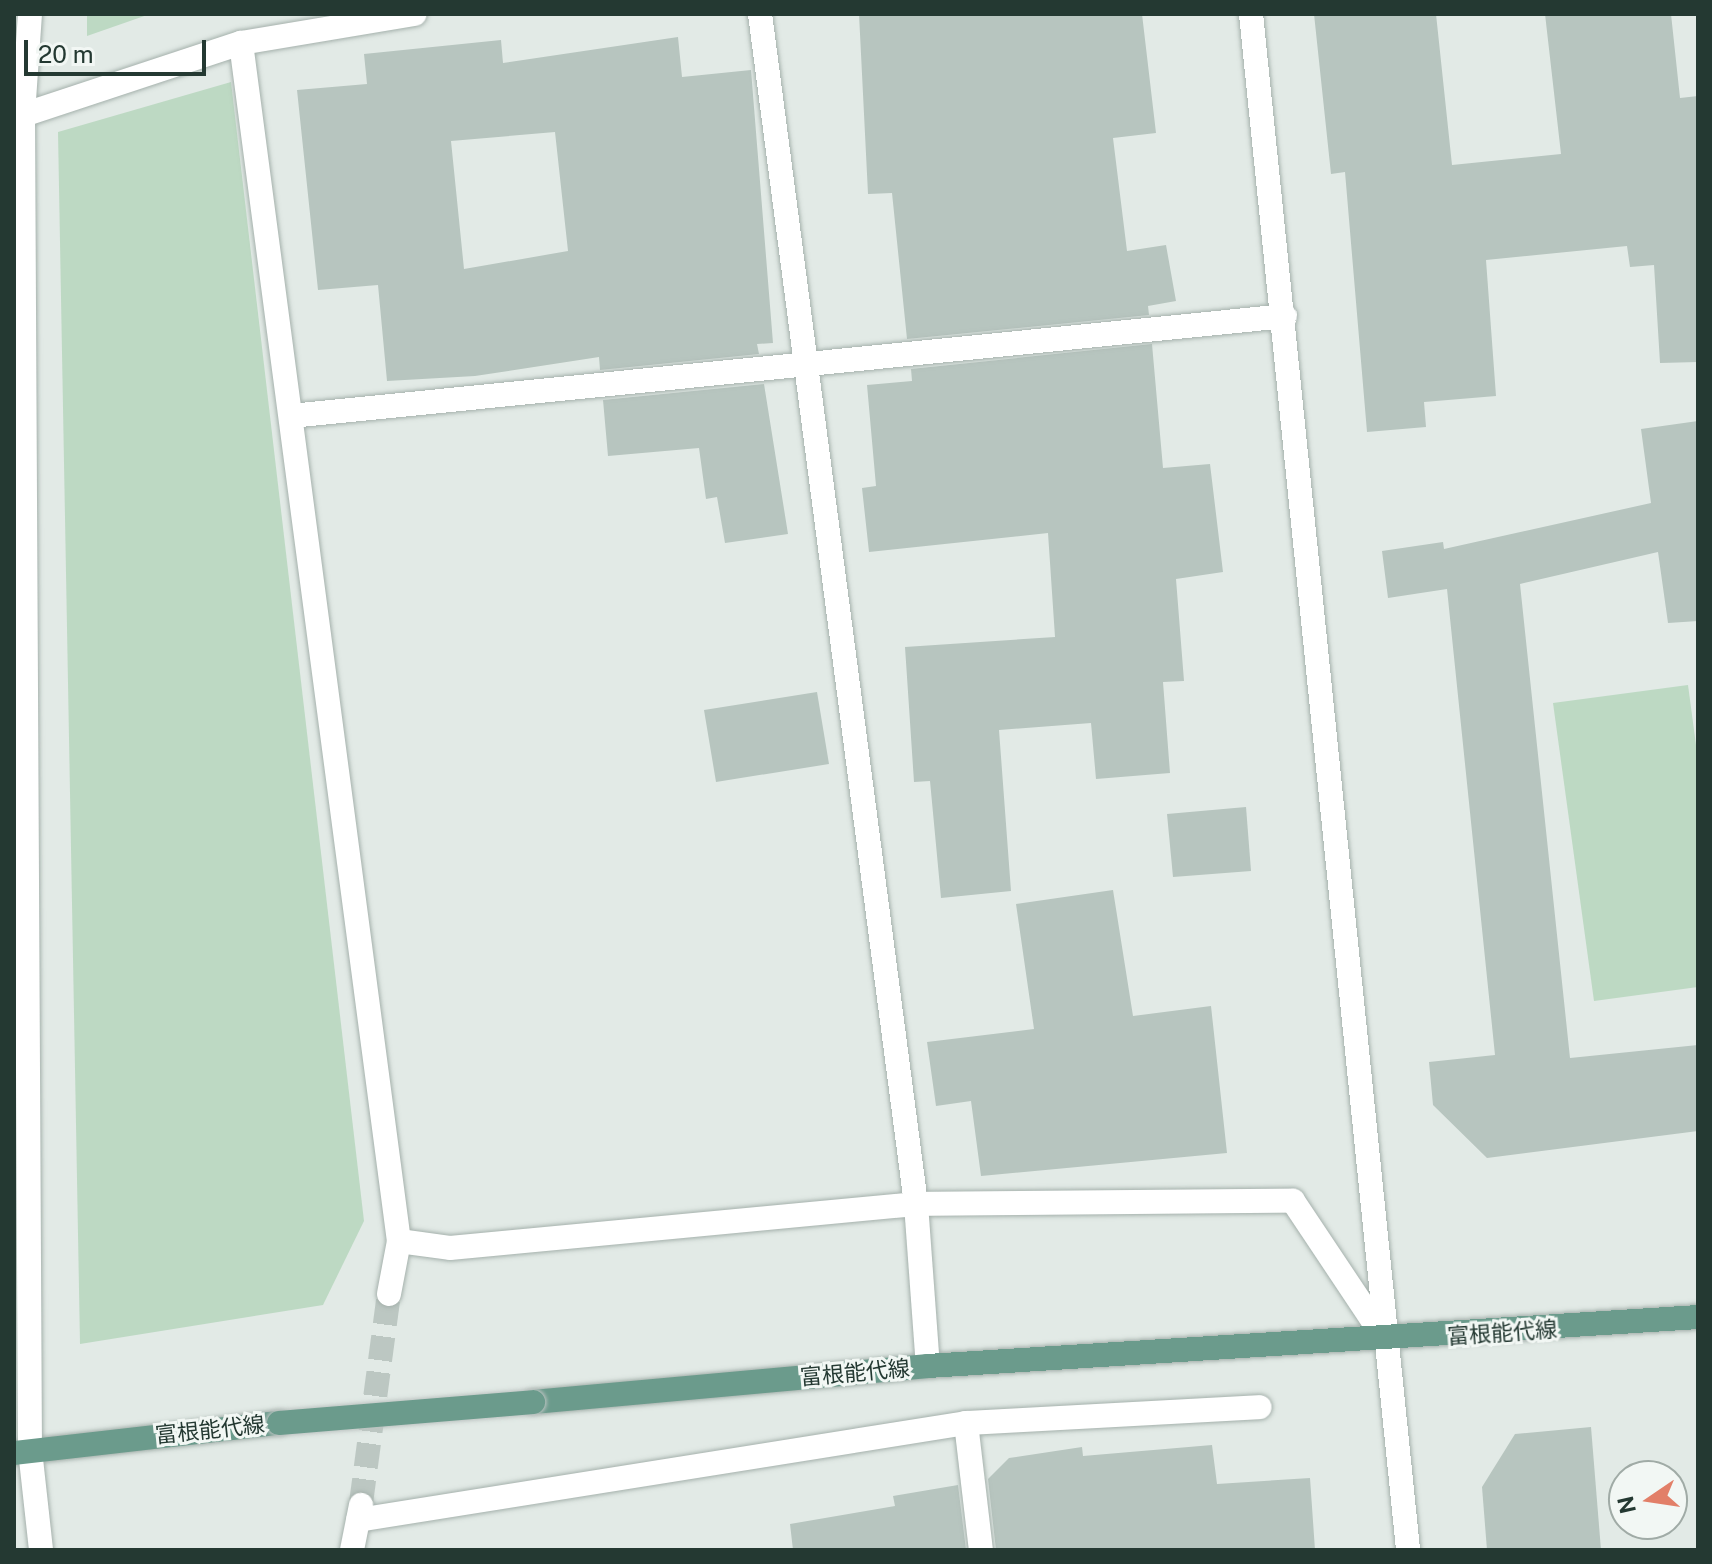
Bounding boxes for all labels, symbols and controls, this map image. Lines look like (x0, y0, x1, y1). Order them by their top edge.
scale bar (28, 24, 210, 74)
text: 20 m (38, 40, 94, 68)
street label: 富根能代線 (1446, 1316, 1558, 1350)
street label: 富根能代線 (799, 1355, 911, 1391)
street label: 富根能代線 (154, 1411, 266, 1449)
north arrow (1608, 1460, 1688, 1540)
text: N (1612, 1494, 1641, 1516)

